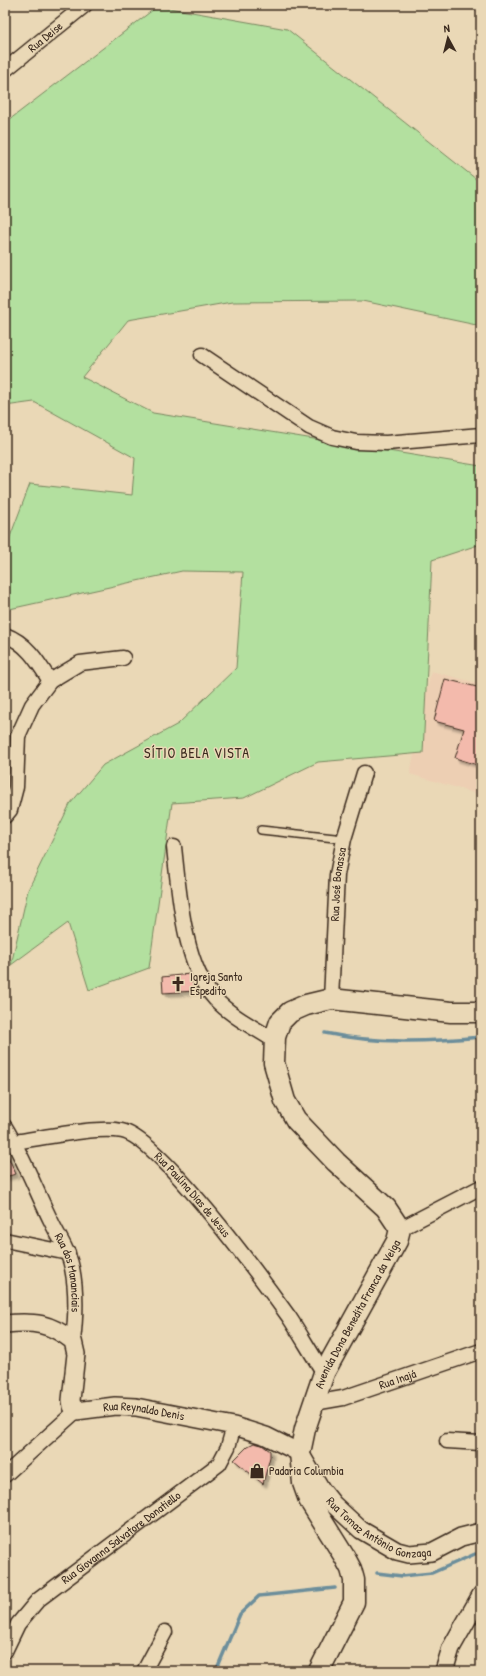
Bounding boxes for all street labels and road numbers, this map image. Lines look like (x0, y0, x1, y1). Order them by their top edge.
street label: Rua Deise (24, 17, 66, 56)
street label: Rua José Bonassa (326, 846, 350, 922)
street label: Rua Paulina Dias de Jesus (151, 1148, 235, 1241)
street label: Rua dos Mananciais (51, 1230, 85, 1313)
street label: Avenida Dona Benedita Franca da Veiga (310, 1236, 404, 1391)
street label: Rua Inajá (376, 1365, 418, 1393)
street label: Rua Reynaldo Denis (102, 1397, 186, 1424)
street label: Rua Giovanna Salvatore Donatiello (57, 1487, 184, 1588)
street label: Rua Tomaz Antônio Gonzaga (323, 1493, 432, 1562)

